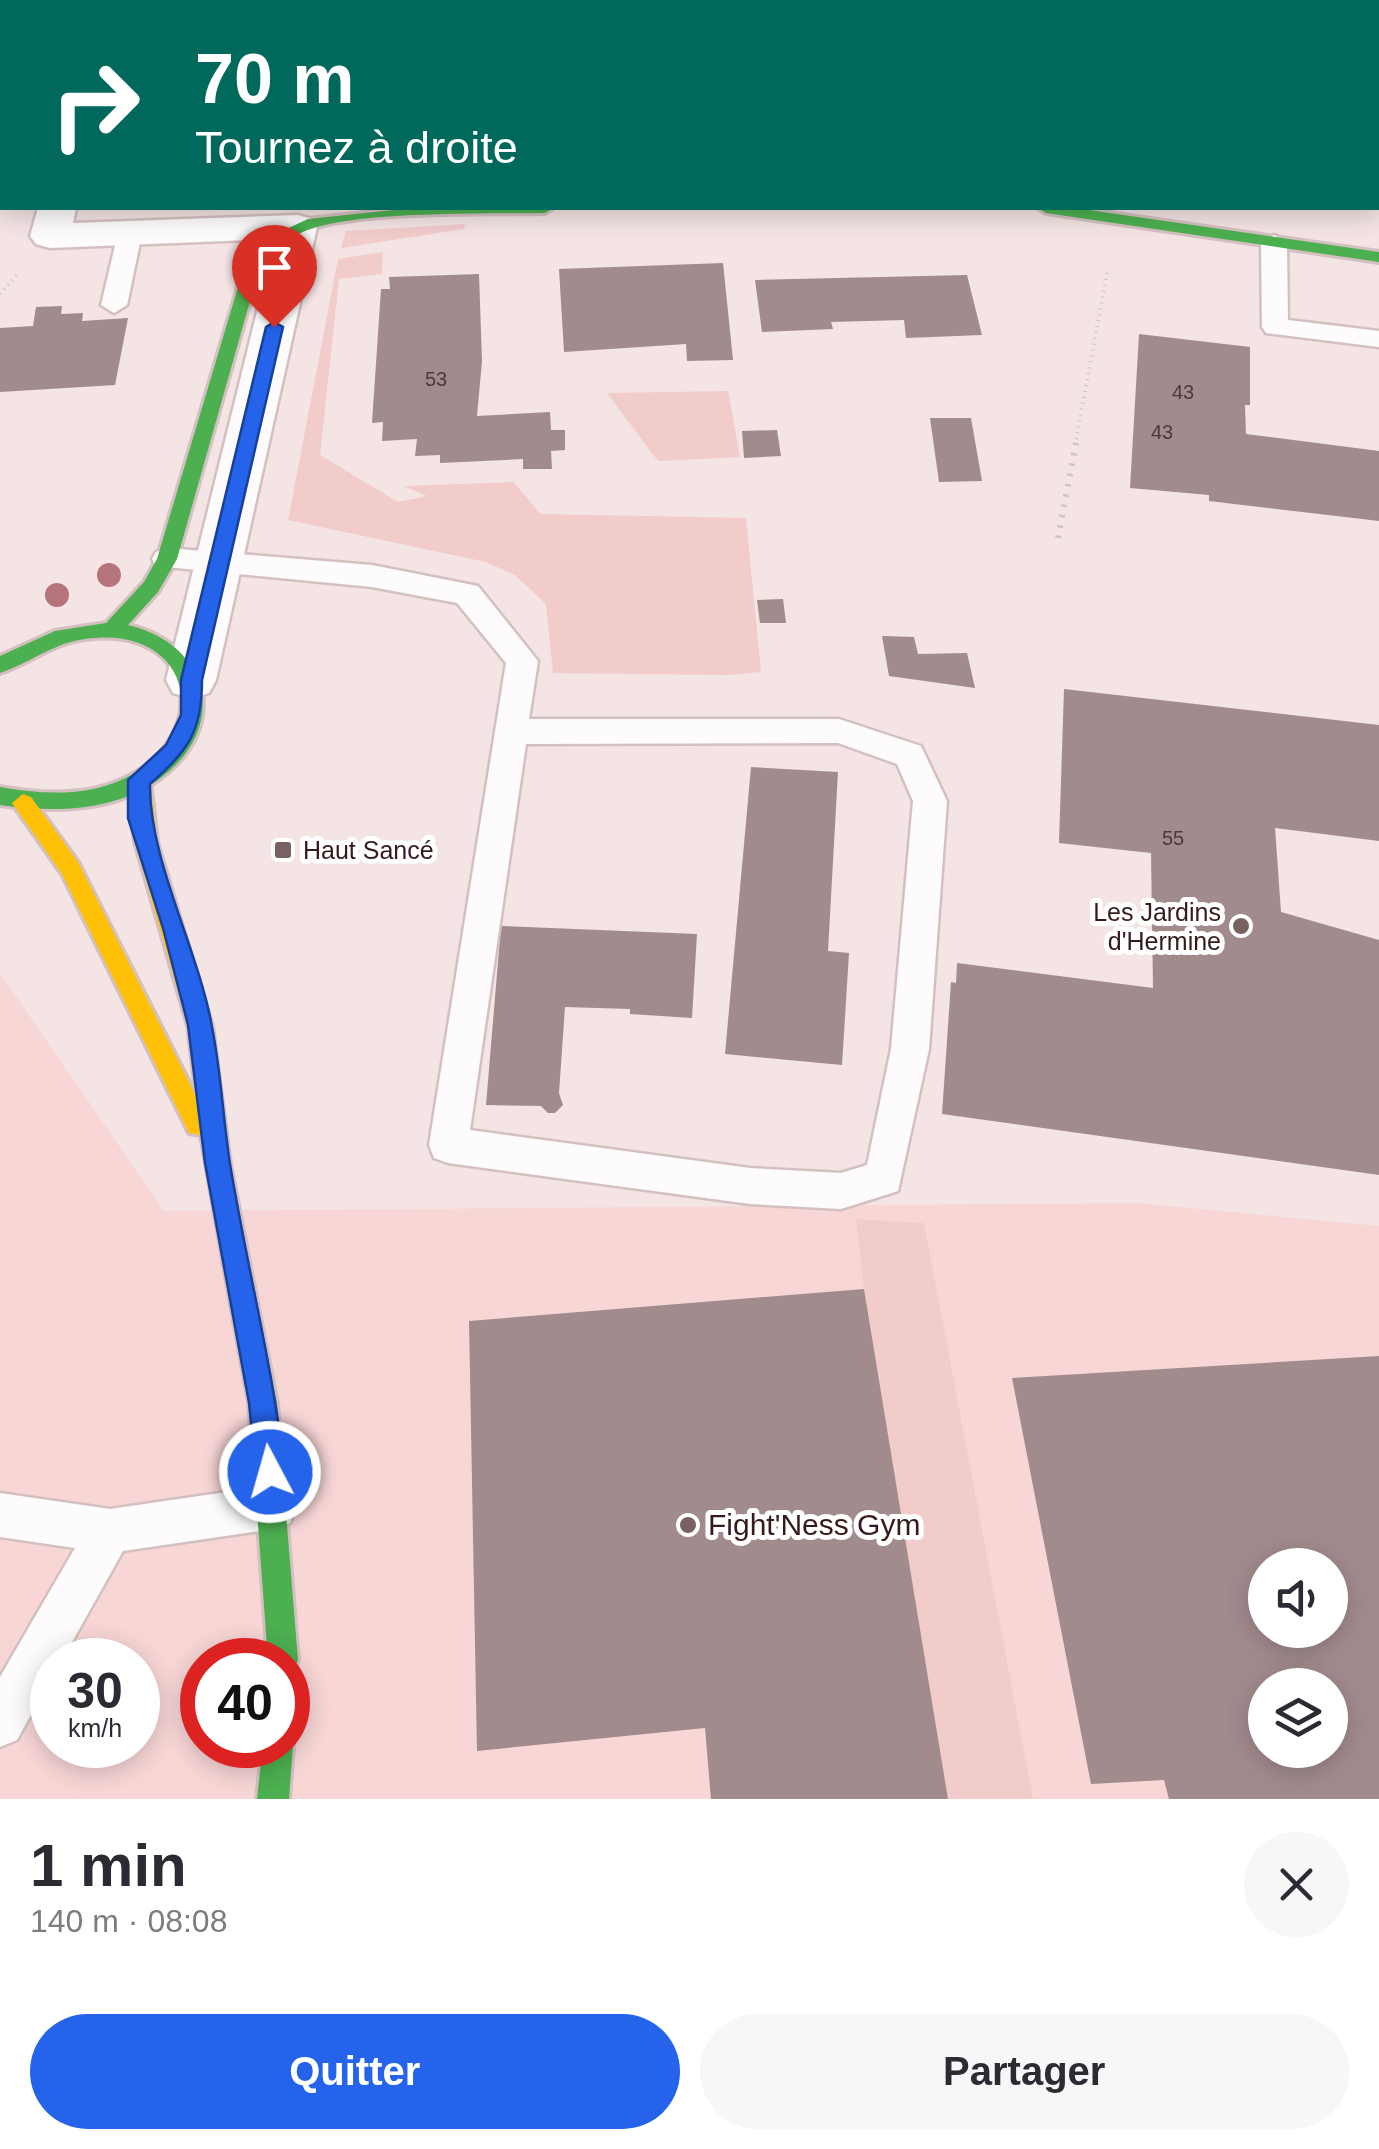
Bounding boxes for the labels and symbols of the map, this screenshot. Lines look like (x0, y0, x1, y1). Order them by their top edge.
pin (232, 225, 317, 328)
house number: 53 (425, 368, 447, 390)
house number: 43 (1172, 381, 1194, 403)
house number: 43 (1151, 421, 1173, 443)
house number: 55 (1162, 827, 1184, 849)
place label: Haut Sancé (303, 836, 434, 864)
marker: Haut Sancé (272, 839, 294, 861)
place label: Les Jardins d'Hermine (1093, 898, 1221, 955)
marker: Les Jardins d'Hermine (1230, 915, 1252, 937)
position arrow (218, 1420, 322, 1524)
place label: Fight'Ness Gym (708, 1508, 920, 1541)
marker: Fight'Ness Gym (677, 1514, 699, 1536)
speed limit sign: 40 (180, 1638, 310, 1768)

